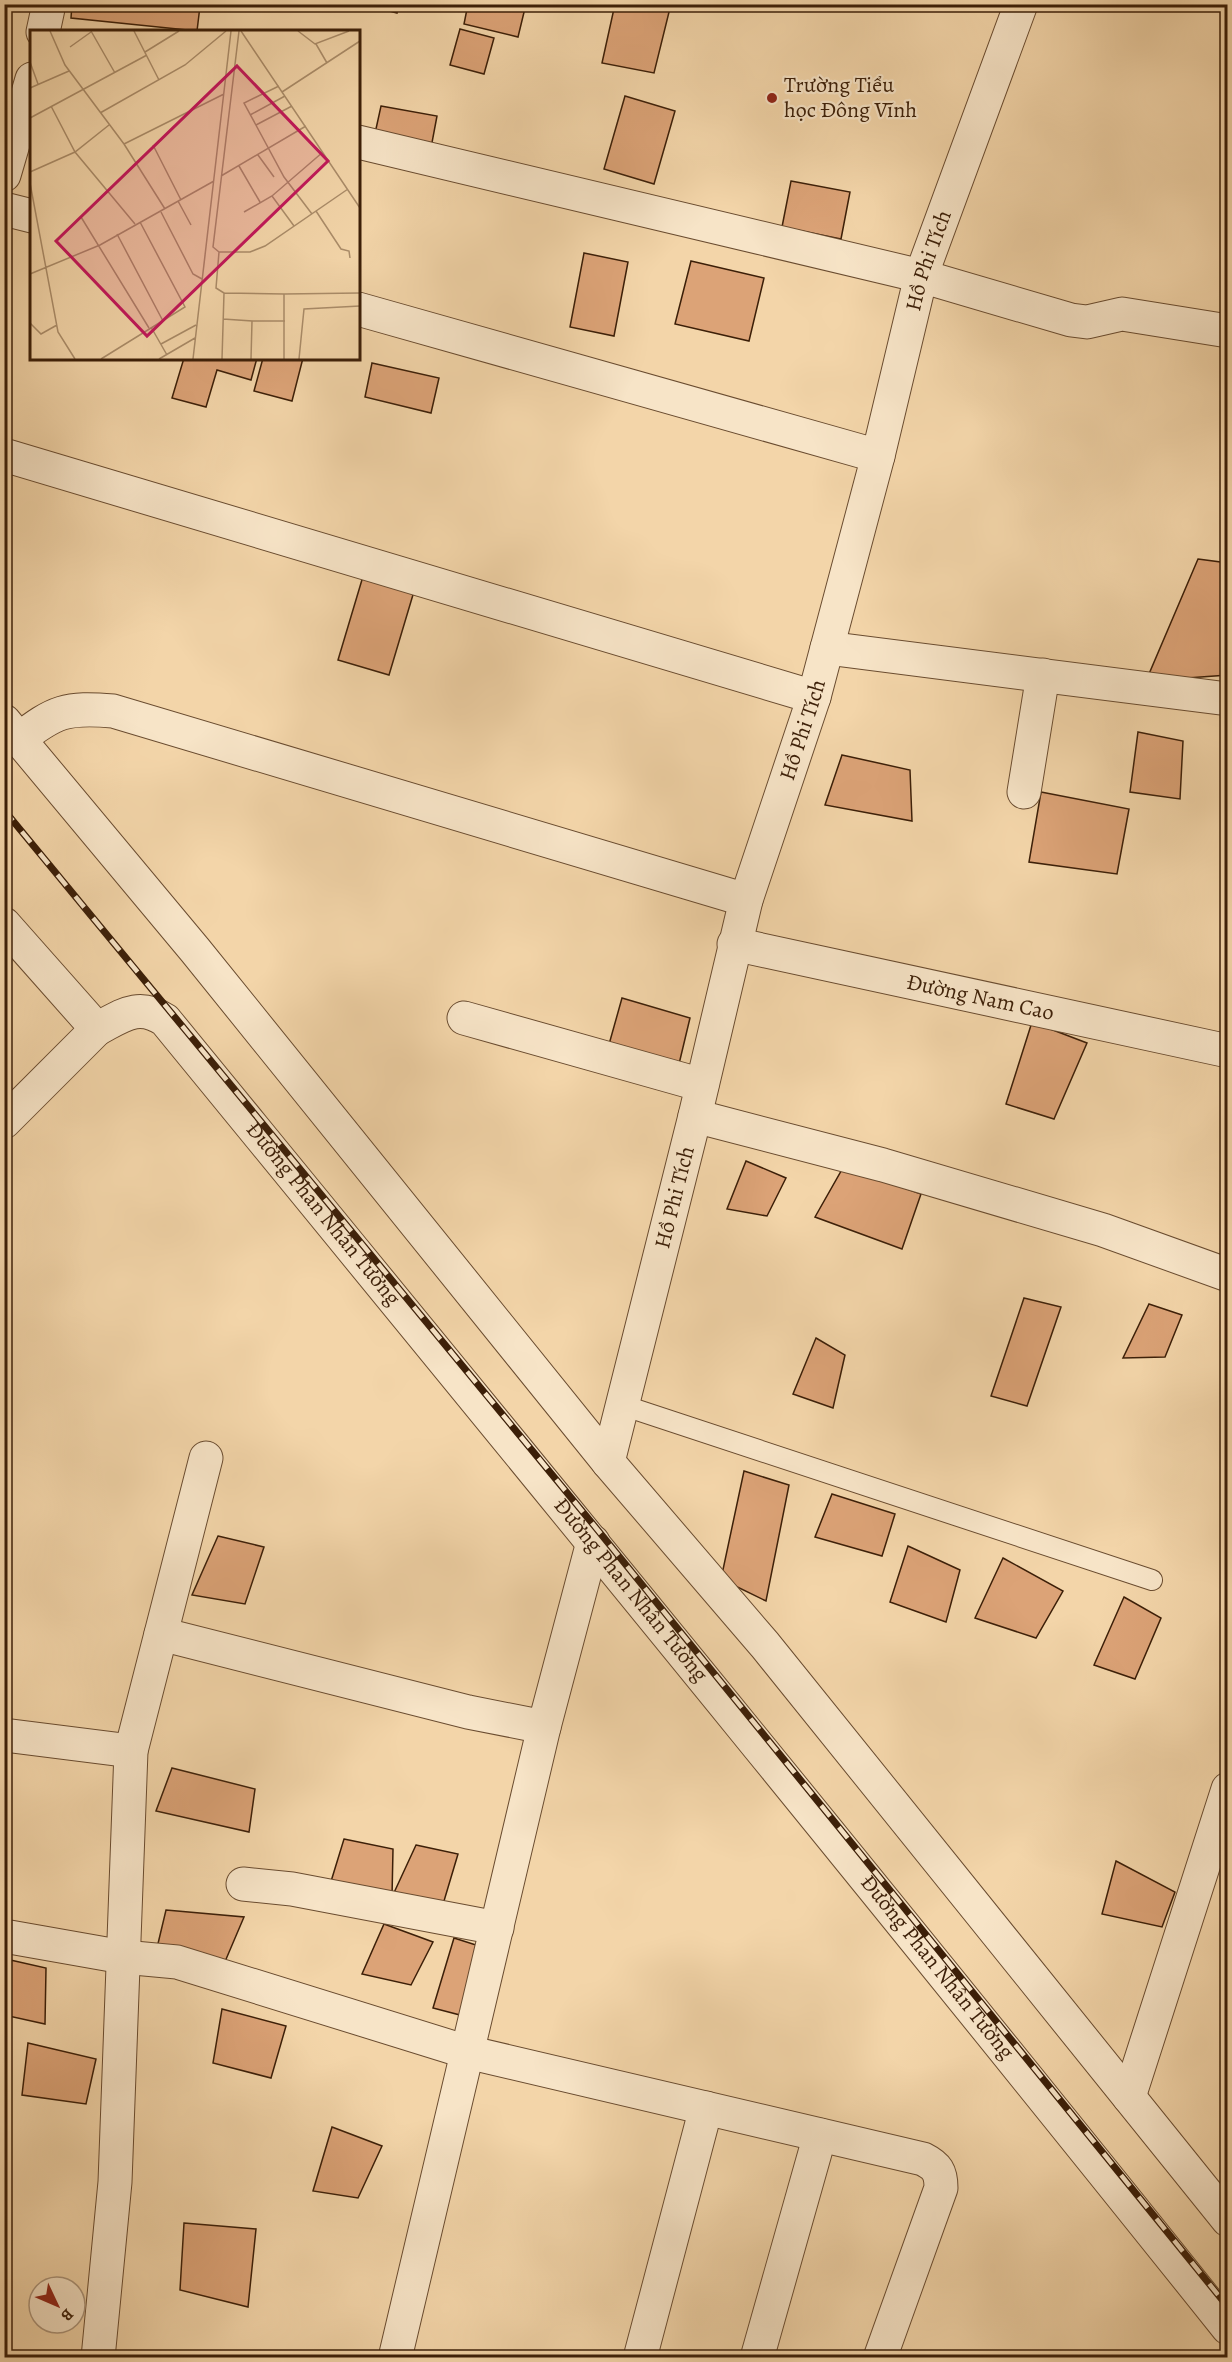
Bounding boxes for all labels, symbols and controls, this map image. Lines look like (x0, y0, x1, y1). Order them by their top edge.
inset map (30, 30, 360, 360)
place label: Trường Tiểu học Đông Vĩnh (784, 70, 917, 125)
marker: Trường Tiểu học Đông Vĩnh (765, 91, 779, 105)
street label: Hồ Phi Tích (898, 206, 959, 314)
street label: Hồ Phi Tích (772, 676, 833, 784)
street label: Đường Nam Cao (904, 967, 1057, 1028)
street label: Đường Phan Nhân Tường (239, 1115, 408, 1312)
street label: Hồ Phi Tích (647, 1143, 702, 1252)
street label: Đường Phan Nhân Tường (547, 1491, 715, 1688)
street label: Đường Phan Nhân Tường (854, 1868, 1021, 2066)
north arrow (27, 2275, 87, 2335)
text: B (56, 2303, 78, 2326)

